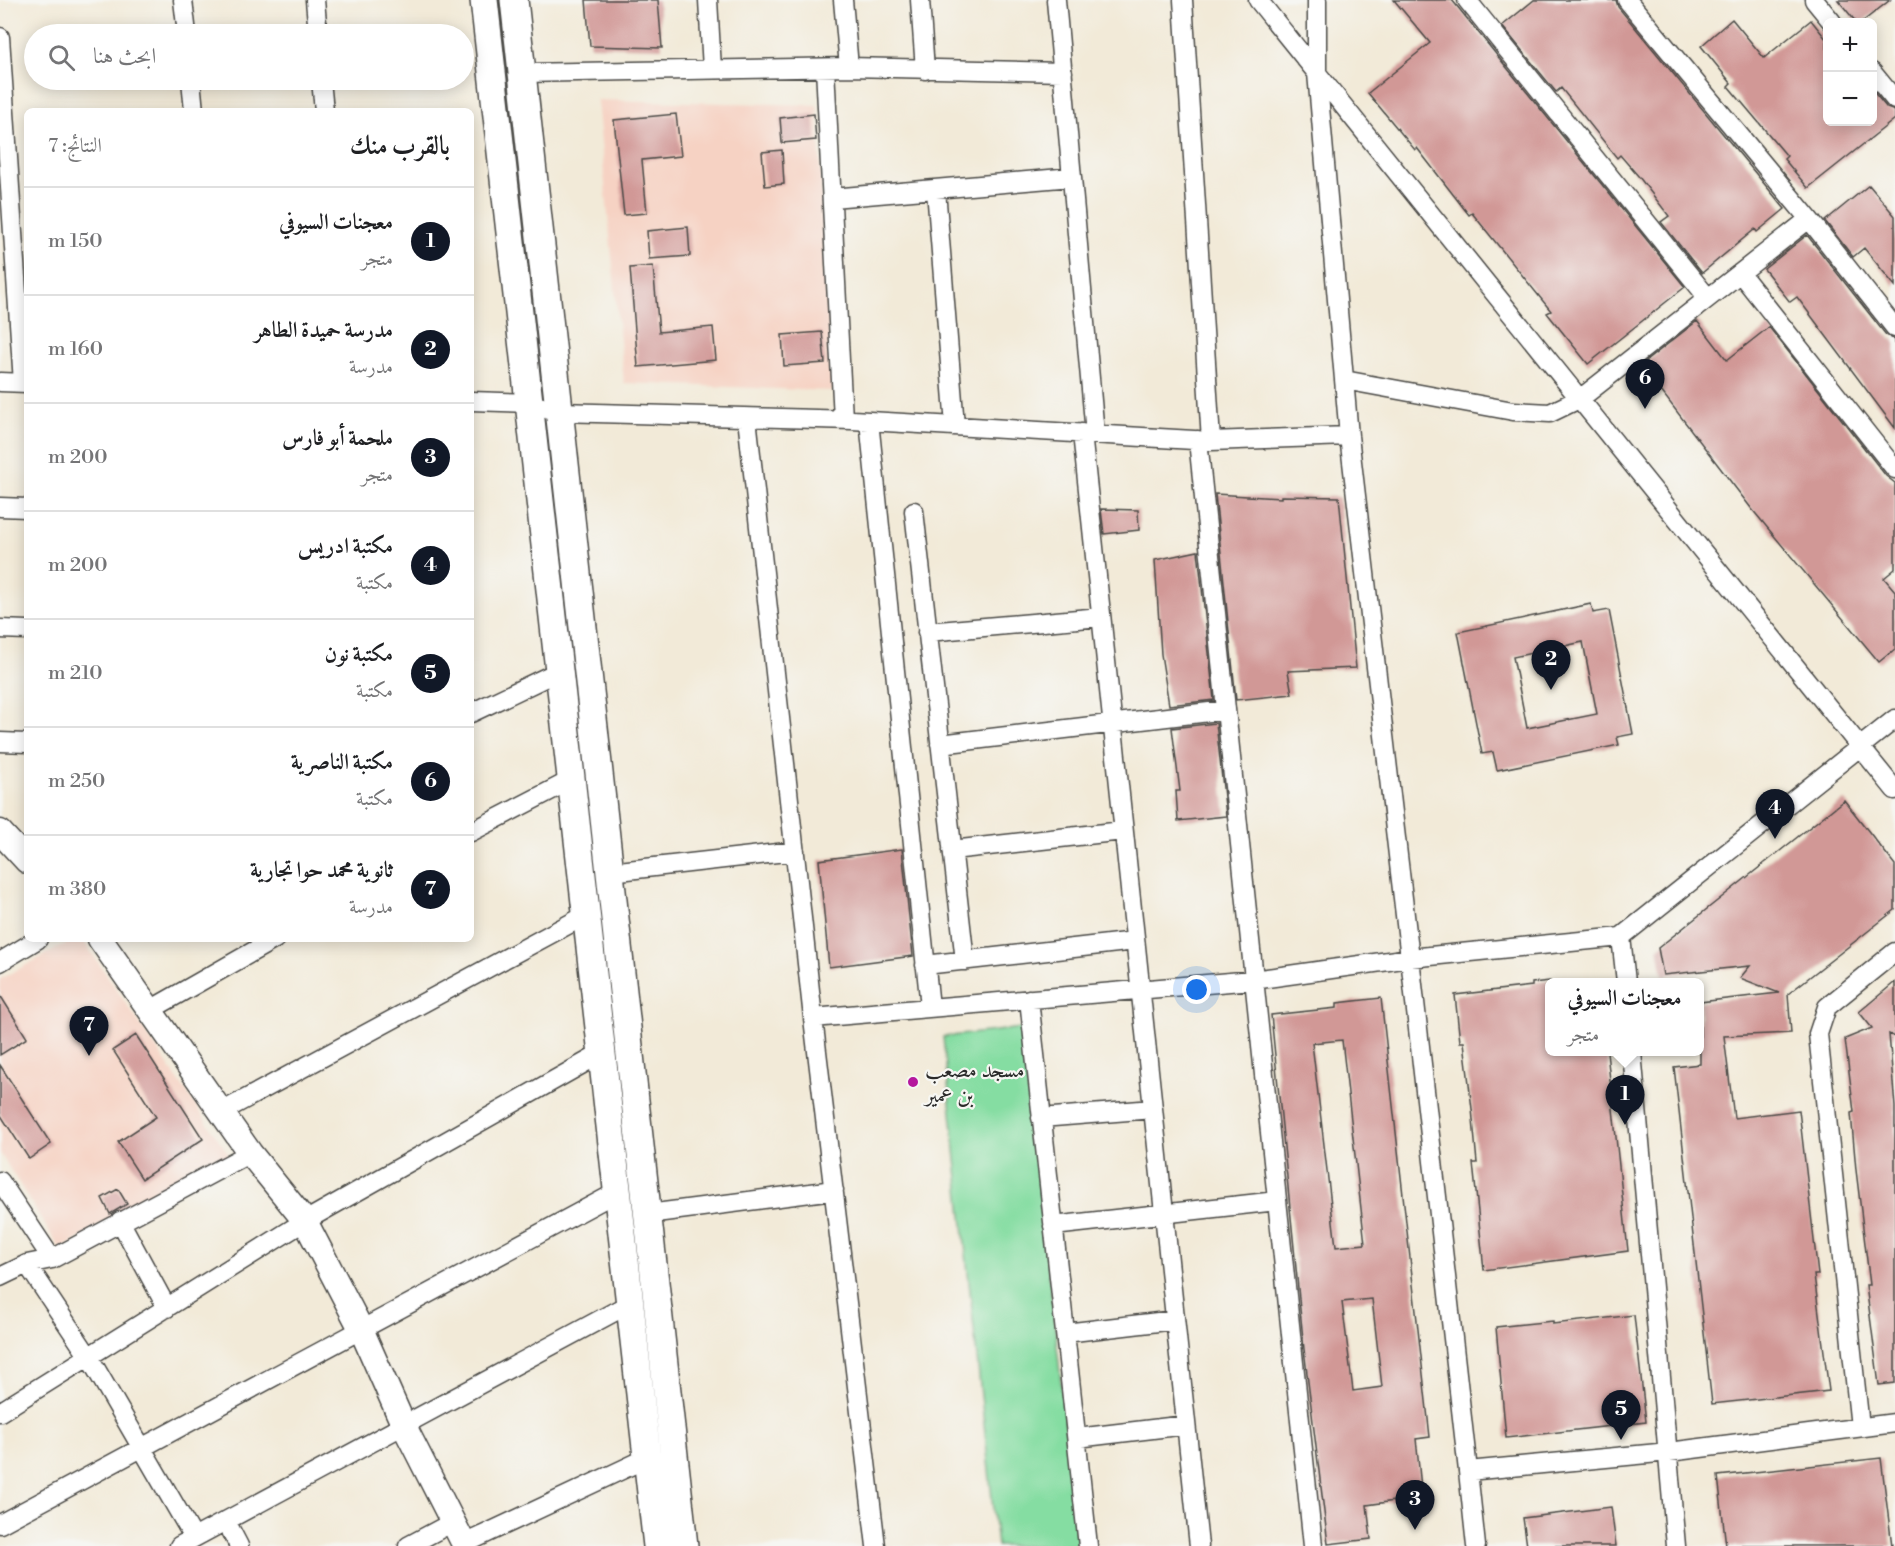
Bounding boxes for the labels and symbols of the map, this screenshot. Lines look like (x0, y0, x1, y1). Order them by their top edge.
pin: 6 (1626, 360, 1664, 409)
pin: 2 (1532, 640, 1570, 690)
pin: 4 (1756, 790, 1794, 839)
your location (1182, 975, 1211, 1004)
pin: 7 (70, 1006, 109, 1056)
place label: مسجد مصعب بن عمير (923, 1057, 1025, 1109)
marker: مسجد مصعب بن عمير (906, 1075, 920, 1089)
pin: 1 (1606, 1076, 1644, 1125)
pin: 5 (1602, 1390, 1640, 1440)
pin: 3 (1396, 1480, 1434, 1530)

